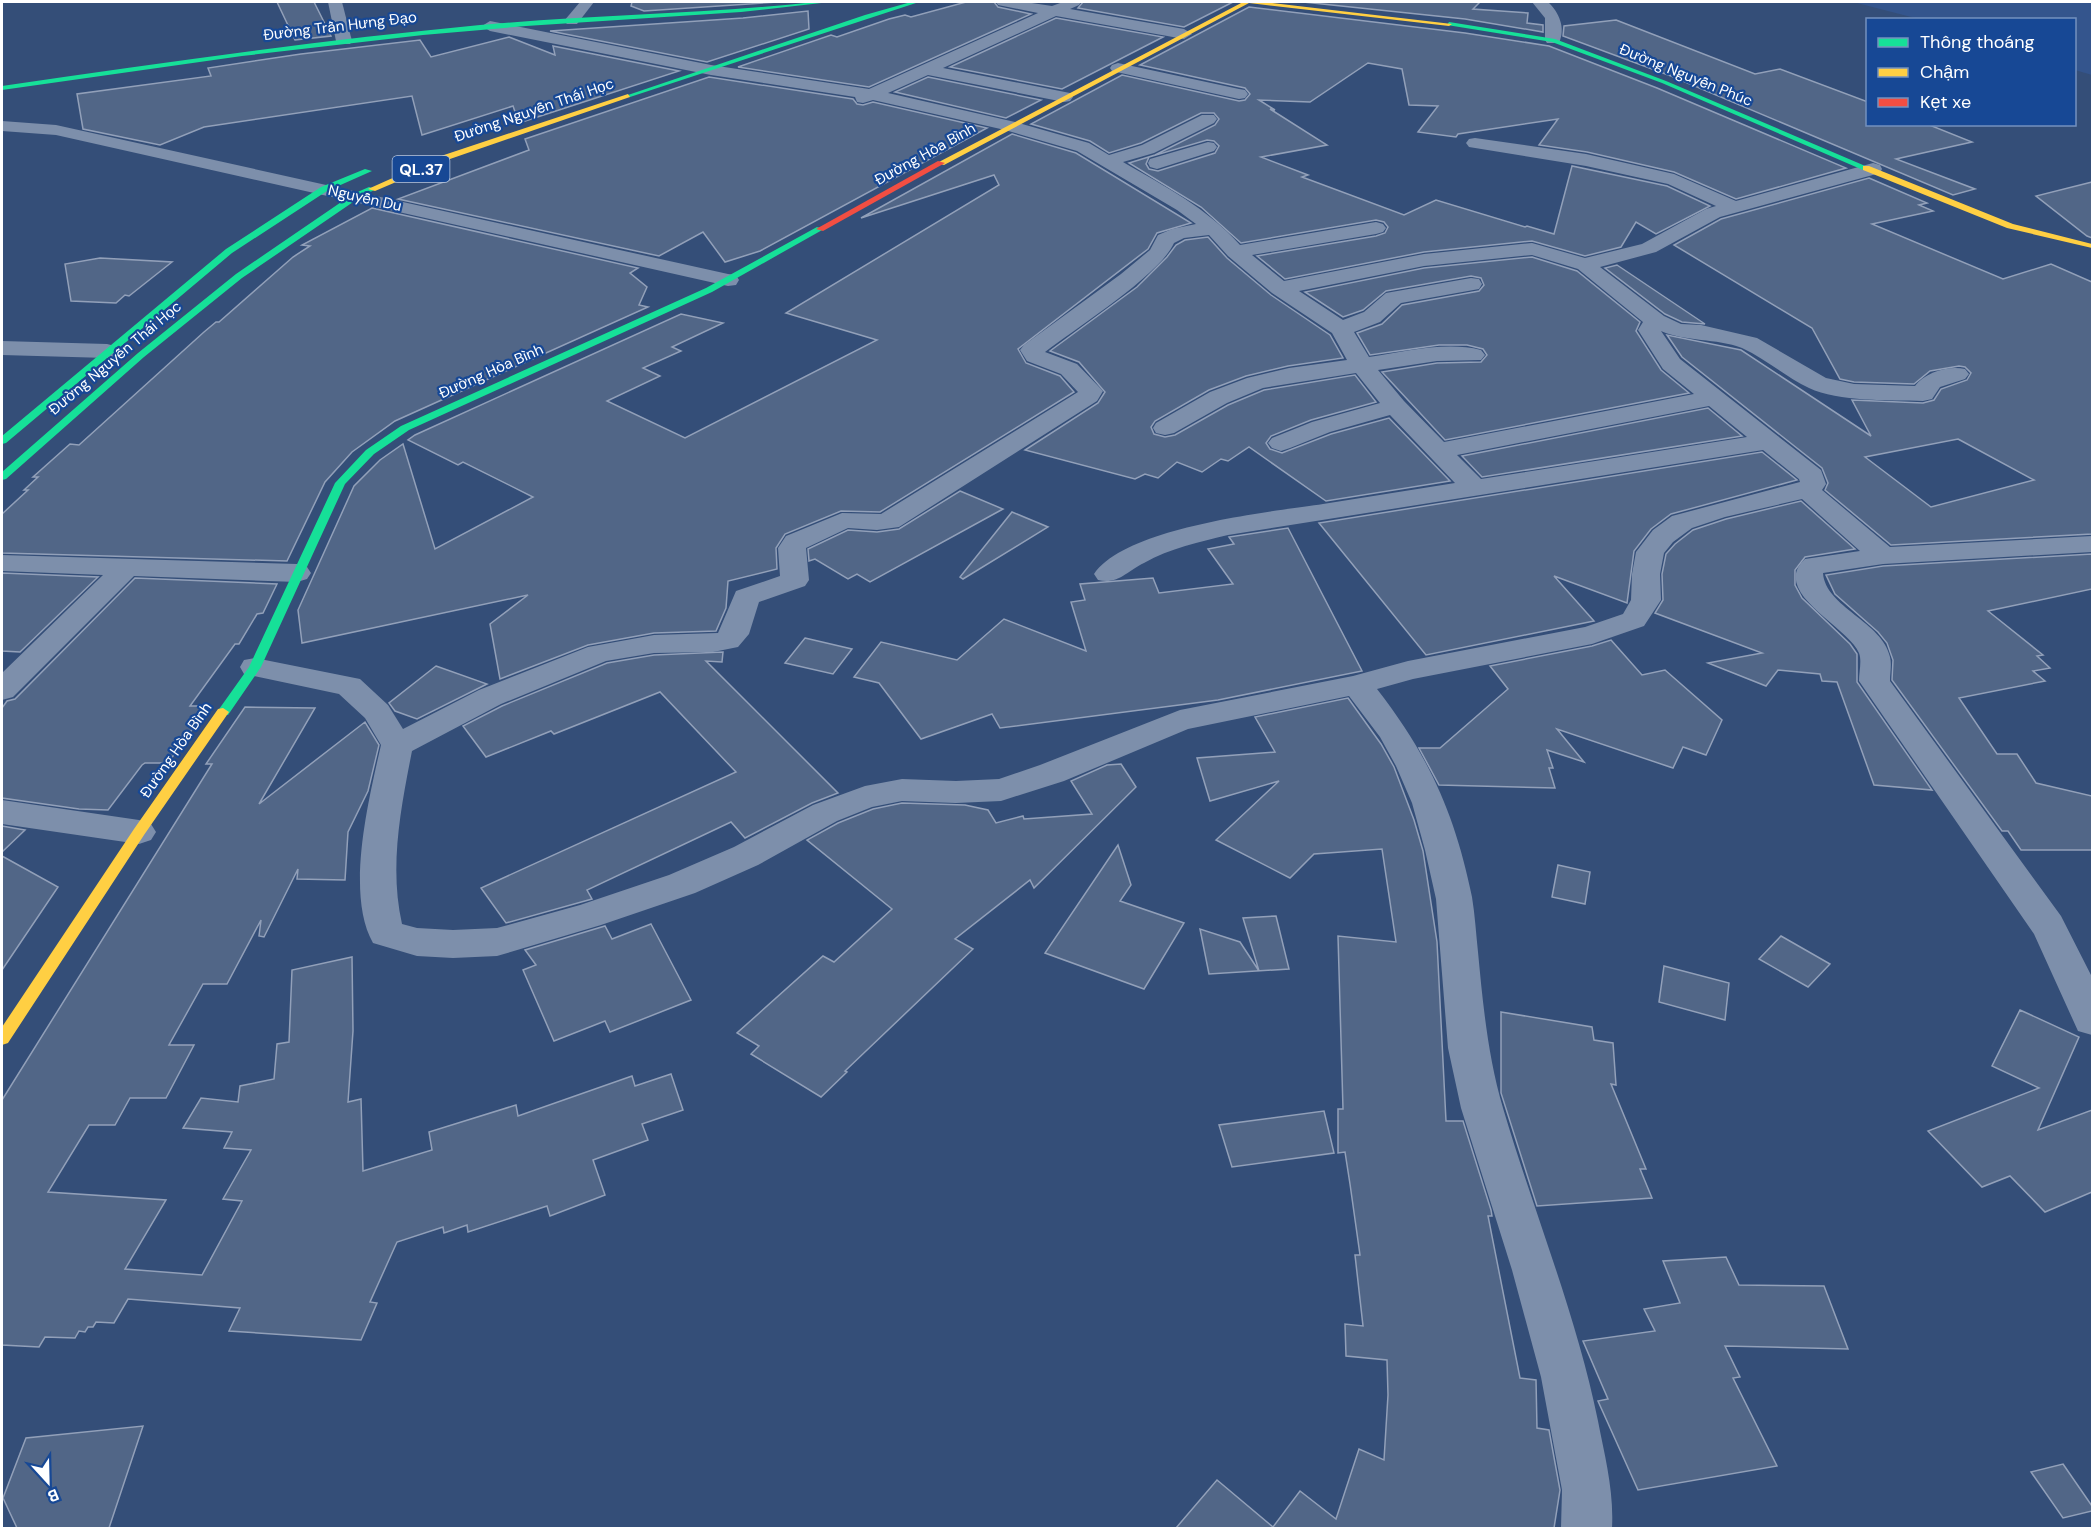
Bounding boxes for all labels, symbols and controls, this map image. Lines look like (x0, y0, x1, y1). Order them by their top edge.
street label: Đường Trần Hưng Đạo (262, 7, 418, 45)
legend (1866, 18, 2076, 126)
text: Thông thoáng (1920, 30, 2035, 54)
street label: Đường Nguyễn Phúc (1616, 39, 1756, 111)
text: Chậm (1920, 60, 1969, 84)
street label: Đường Nguyễn Thái Học (452, 73, 616, 147)
text: Kẹt xe (1920, 90, 1971, 114)
street label: Đường Hòa Bình (871, 118, 979, 190)
road number: QL.37 (392, 156, 450, 182)
street label: Nguyễn Du (326, 180, 404, 216)
street label: Đường Nguyễn Thái Học (44, 297, 186, 419)
street label: Đường Hòa Bình (436, 339, 546, 403)
street label: Đường Hòa Bình (136, 698, 216, 802)
north arrow (18, 1452, 78, 1512)
text: B (45, 1484, 62, 1507)

